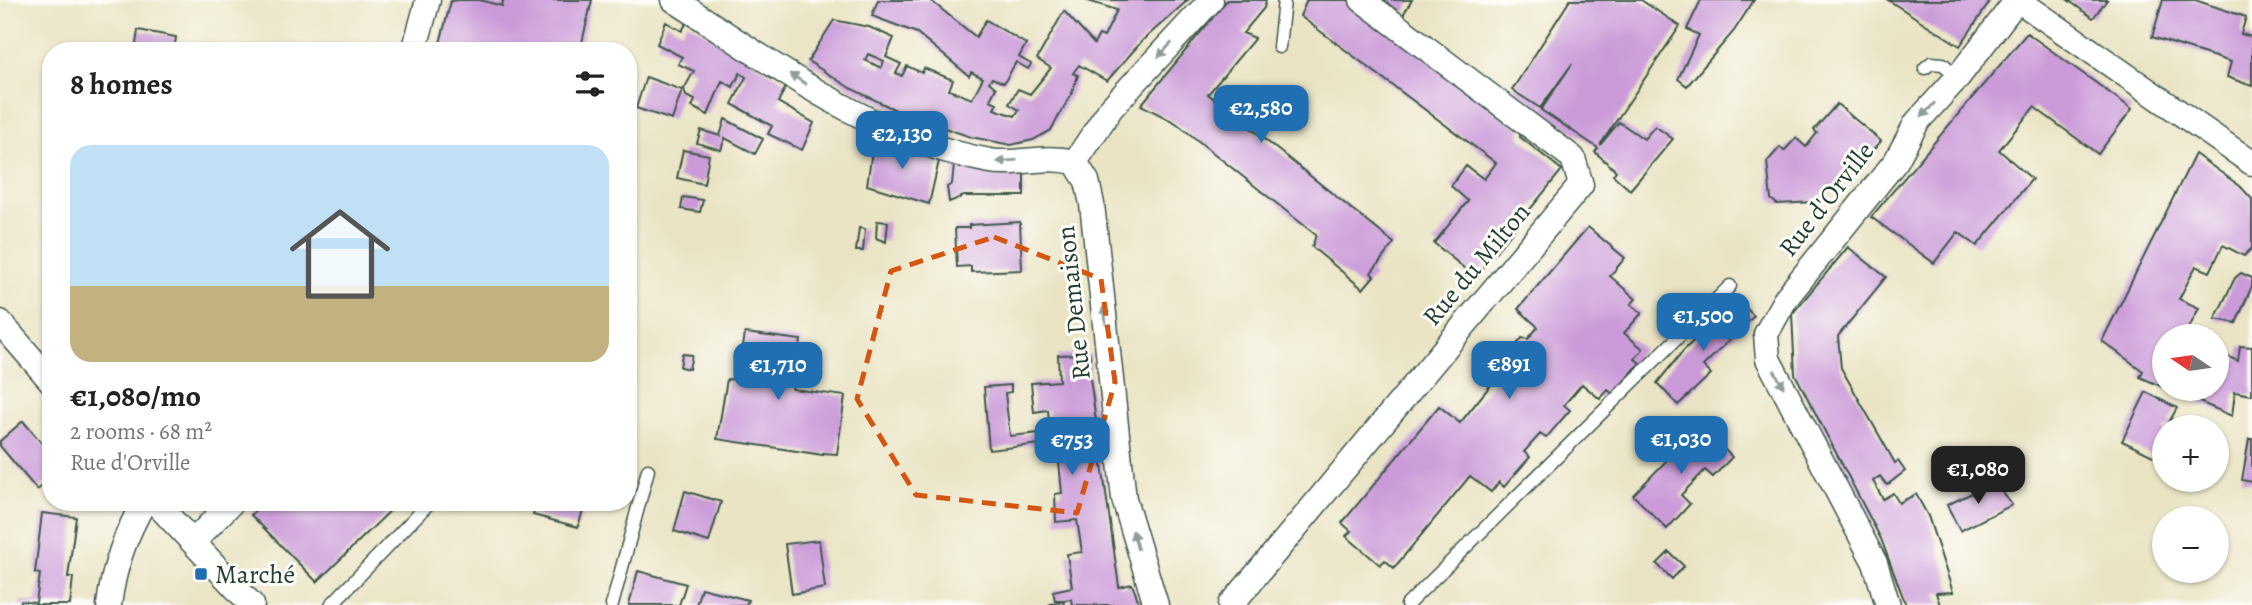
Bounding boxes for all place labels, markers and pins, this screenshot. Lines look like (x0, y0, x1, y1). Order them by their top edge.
pin: €2,580 (1204, 86, 1318, 145)
pin: €2,130 (845, 111, 959, 171)
pin: €1,500 (1646, 294, 1760, 353)
pin: €1,710 (721, 342, 835, 402)
pin: €891 (1468, 342, 1550, 401)
pin: €1,030 (1624, 416, 1738, 476)
pin: €753 (1031, 418, 1113, 477)
pin: €1,080 (1921, 447, 2035, 506)
place label: Marché (215, 557, 295, 592)
marker: Marché (193, 566, 209, 582)

